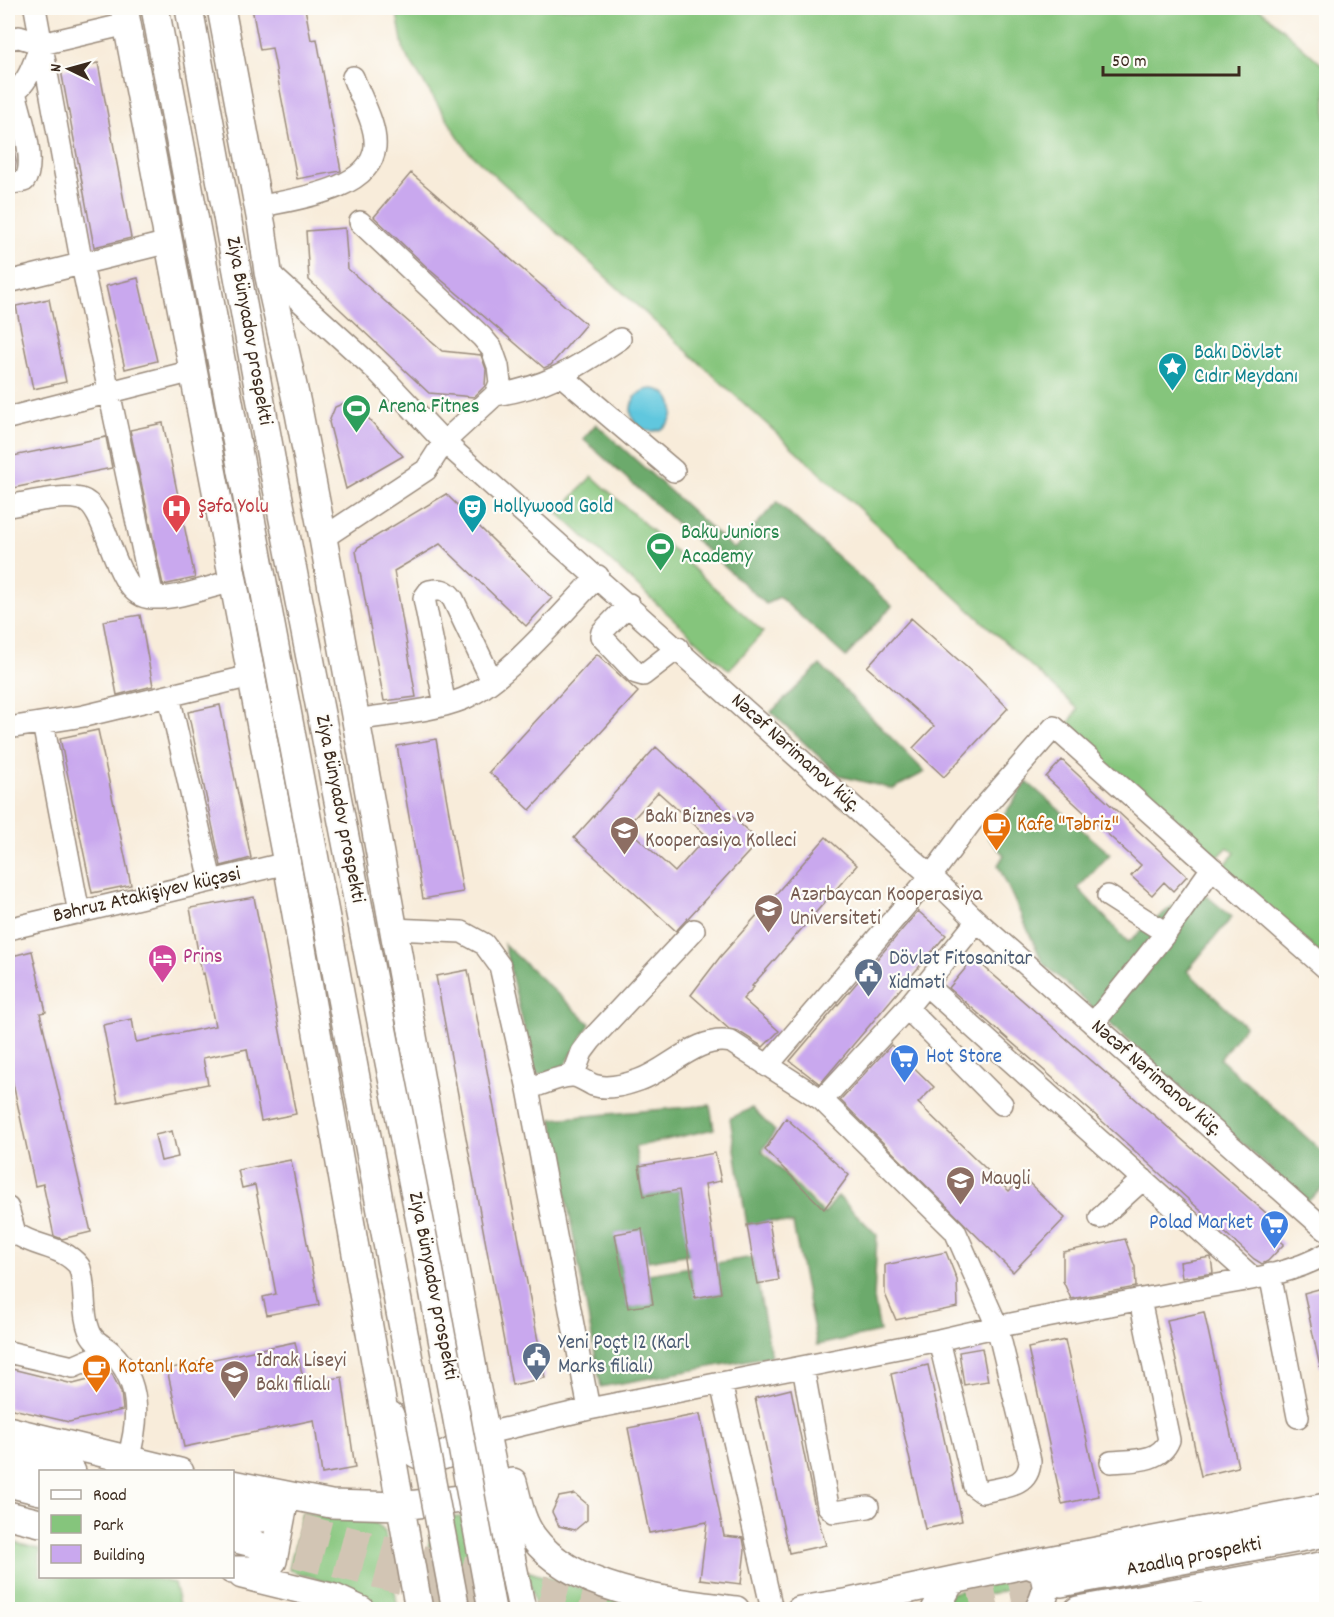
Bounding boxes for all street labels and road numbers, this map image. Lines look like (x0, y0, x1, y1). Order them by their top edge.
street label: Ziya Bünyadov prospekti (217, 234, 279, 428)
street label: Nəcəf Nərimanov küç. (723, 687, 867, 821)
street label: Ziya Bünyadov prospekti (306, 712, 372, 906)
street label: Bəhruz Atakişiyev küçəsi (50, 860, 244, 932)
street label: Nəcəf Nərimanov küç. (1083, 1013, 1229, 1145)
street label: Ziya Bünyadov prospekti (399, 1189, 465, 1383)
street label: Azadlıq prospekti (1124, 1530, 1264, 1586)

